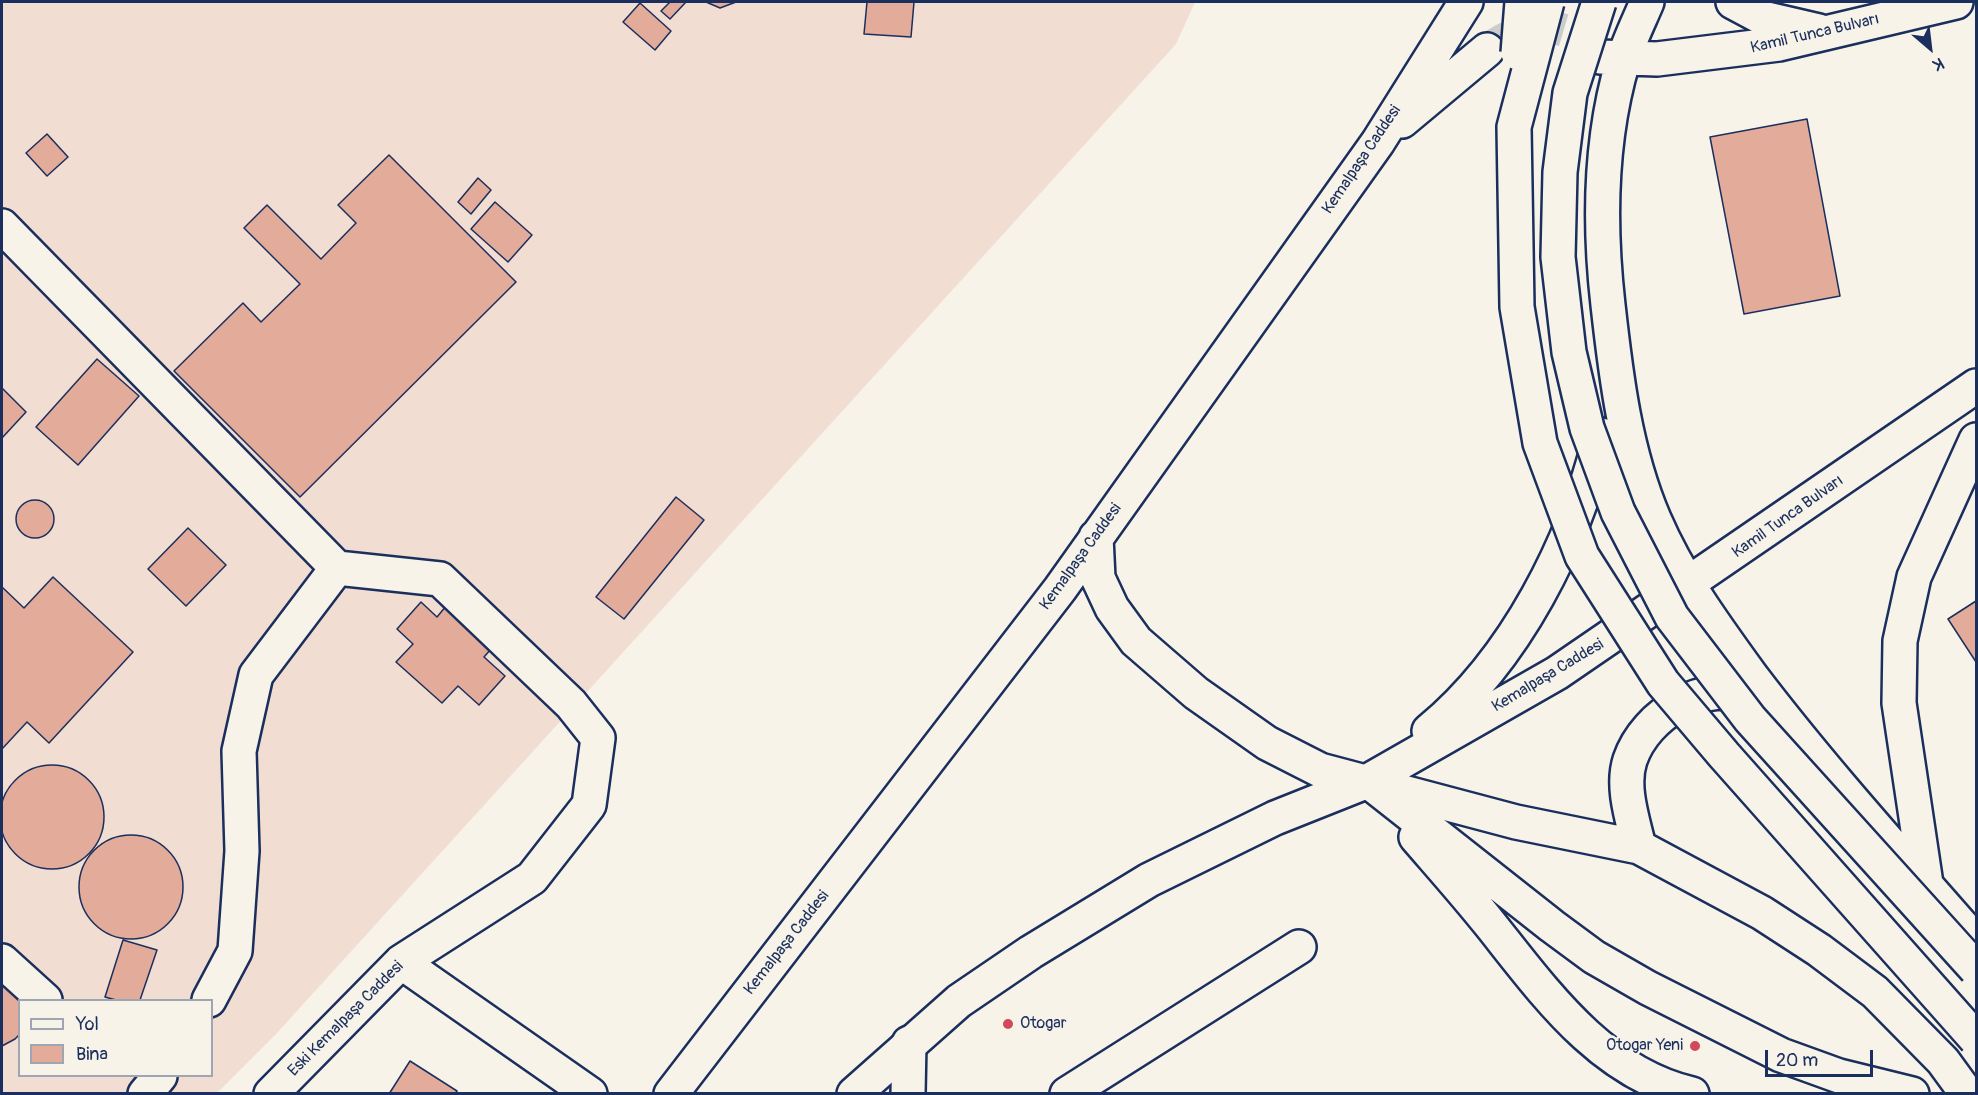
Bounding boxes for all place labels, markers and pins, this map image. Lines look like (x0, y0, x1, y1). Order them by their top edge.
place label: Otogar (1020, 1014, 1066, 1034)
marker: Otogar (1001, 1017, 1015, 1031)
place label: Otogar Yeni (1606, 1036, 1683, 1056)
marker: Otogar Yeni (1688, 1039, 1702, 1053)

